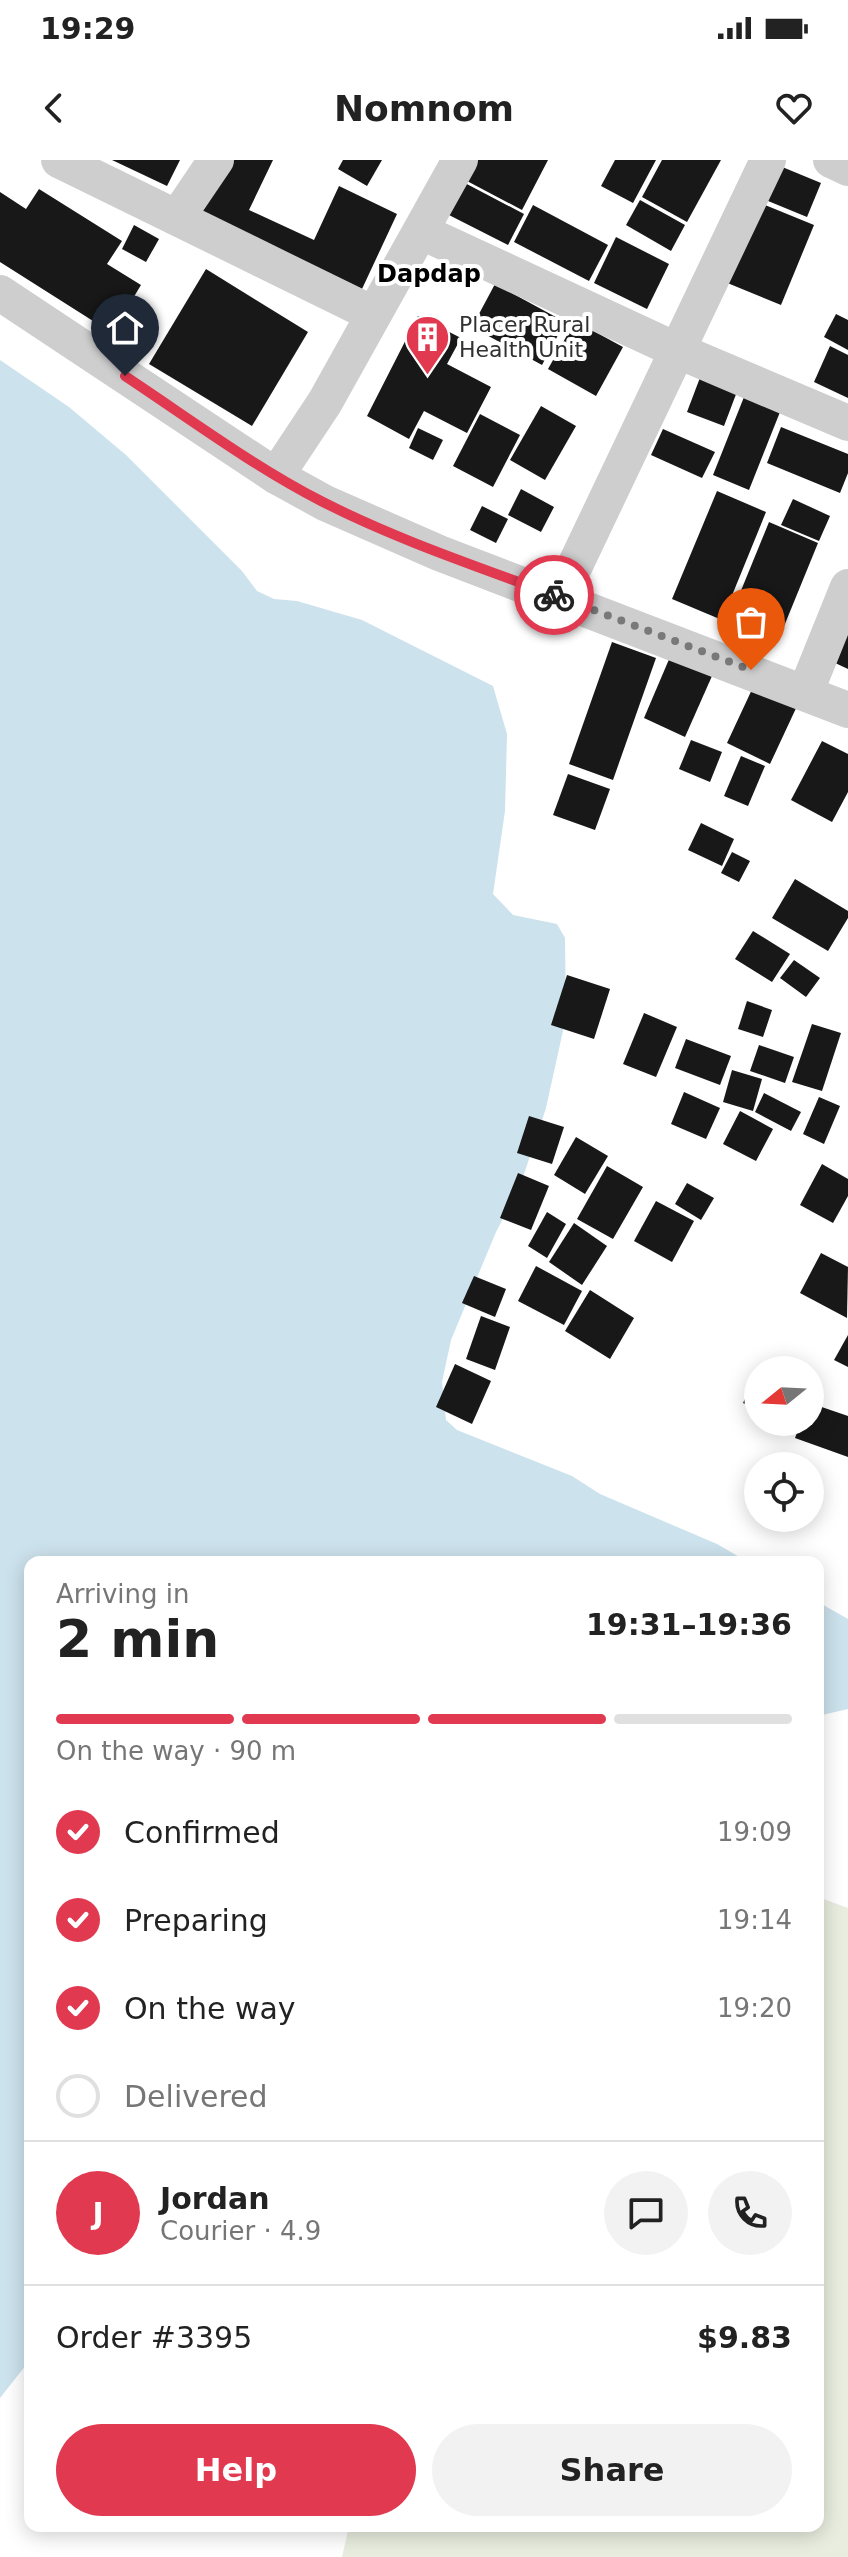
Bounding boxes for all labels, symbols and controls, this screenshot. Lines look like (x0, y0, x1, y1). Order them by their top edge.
text: 19:29 (40, 11, 136, 46)
icon: back (32, 86, 76, 130)
icon: heart (772, 86, 816, 130)
text: Nomnom (334, 88, 514, 129)
district label: Dapdap (377, 260, 481, 288)
pin (91, 294, 159, 376)
icon: home (103, 306, 147, 350)
place label: Placer Rural Health Unit (459, 312, 590, 362)
building icon: Placer Rural Health Unit (404, 313, 452, 376)
courier (514, 555, 594, 635)
icon: bike (532, 573, 576, 617)
pin (717, 588, 785, 670)
icon: bag (729, 600, 773, 644)
north arrow (744, 1356, 824, 1436)
map controls (744, 1356, 824, 1532)
button: locate (744, 1452, 824, 1532)
text: Arriving in (56, 1579, 190, 1609)
text: 19:31–19:36 (586, 1607, 792, 1642)
text: 2 min (56, 1609, 219, 1669)
text: On the way · 90 m (56, 1736, 296, 1766)
icon: check (56, 1810, 100, 1854)
text: Confirmed (124, 1815, 280, 1850)
text: 19:09 (717, 1817, 792, 1847)
icon: check (56, 1898, 100, 1942)
text: Preparing (124, 1903, 268, 1938)
text: 19:14 (717, 1905, 792, 1935)
icon: check (56, 1986, 100, 2030)
text: On the way (124, 1991, 296, 2026)
text: 19:20 (717, 1993, 792, 2023)
text: Delivered (124, 2079, 268, 2114)
button: chat (604, 2171, 688, 2255)
button: phone (708, 2171, 792, 2255)
text: Jordan (160, 2181, 270, 2216)
text: J (92, 2196, 104, 2231)
text: Courier · 4.9 (160, 2216, 321, 2246)
text: Order #3395 (56, 2320, 252, 2355)
text: $9.83 (697, 2320, 792, 2355)
button: Help (56, 2424, 416, 2516)
button: Share (432, 2424, 792, 2516)

